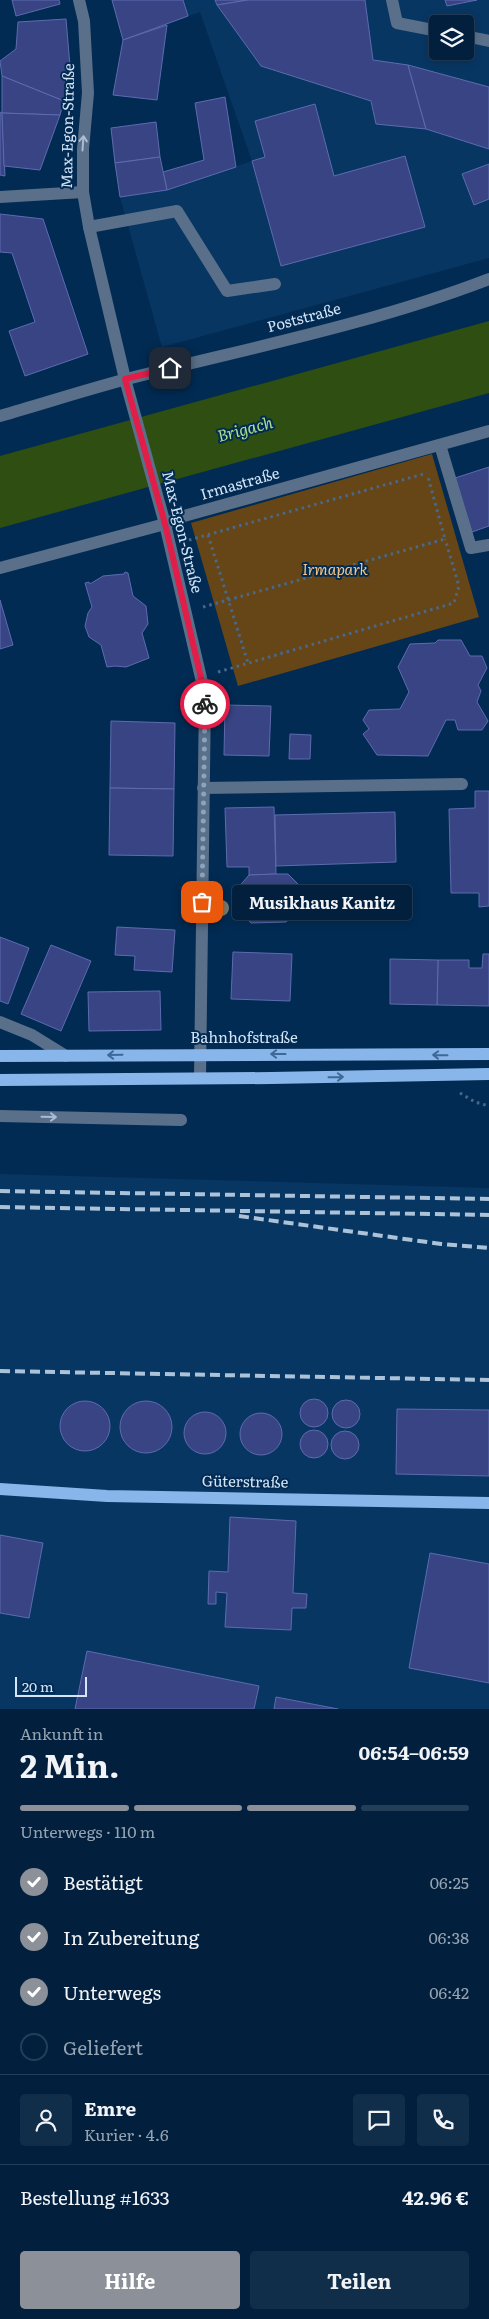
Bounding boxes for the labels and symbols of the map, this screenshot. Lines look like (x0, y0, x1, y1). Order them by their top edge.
street label: Max-Egon-Straße (54, 63, 79, 189)
one-way arrow (79, 135, 88, 151)
street label: Poststraße (264, 296, 343, 337)
pin (149, 347, 191, 389)
water label: Brigach (214, 409, 276, 447)
street label: Irmastraße (197, 460, 282, 505)
street label: Max-Egon-Straße (157, 468, 210, 595)
park label: Irmapark (302, 557, 368, 580)
courier (180, 679, 230, 729)
pin (181, 881, 223, 923)
callout: Musikhaus Kanitz (232, 884, 412, 920)
street label: Bahnhofstraße (190, 1025, 298, 1048)
one-way arrow (270, 1049, 286, 1058)
one-way arrow (108, 1050, 124, 1060)
one-way arrow (433, 1050, 449, 1060)
one-way arrow (328, 1072, 344, 1082)
one-way arrow (40, 1112, 56, 1122)
street label: Güterstraße (202, 1468, 289, 1493)
scale bar (15, 1674, 88, 1697)

